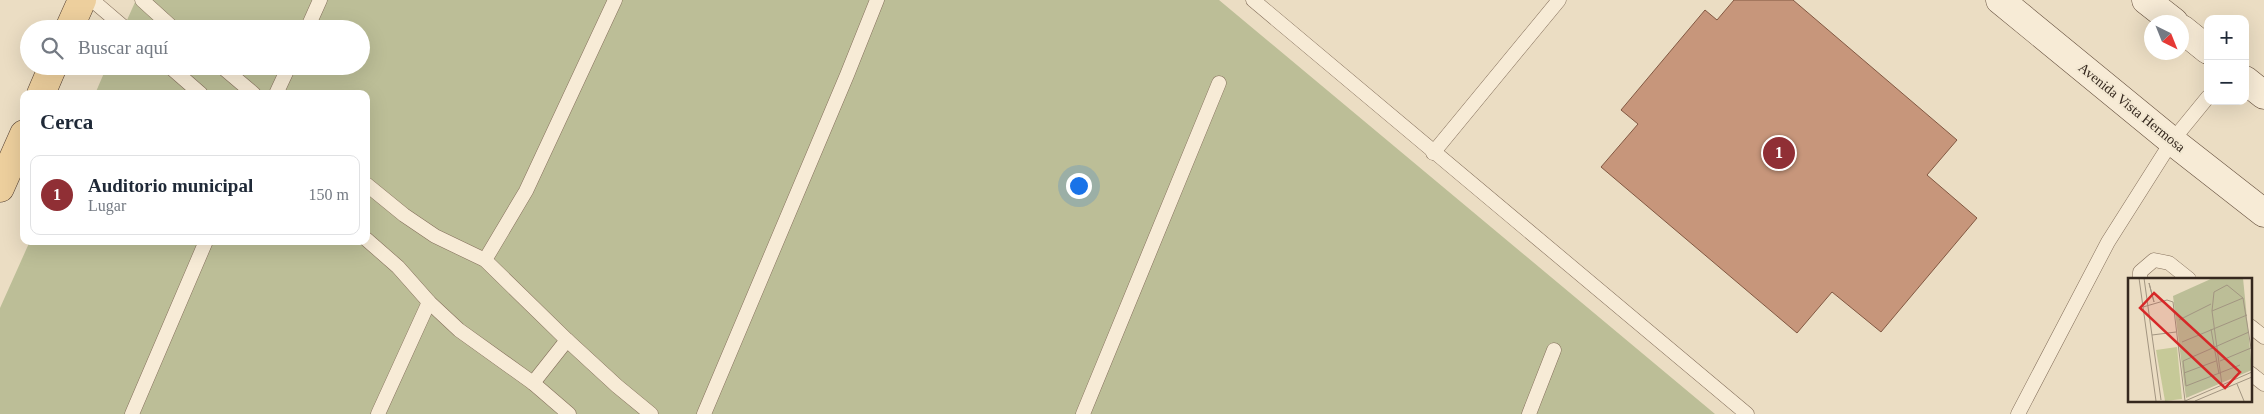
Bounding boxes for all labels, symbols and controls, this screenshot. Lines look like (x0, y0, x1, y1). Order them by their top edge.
north arrow (2144, 15, 2189, 60)
map controls (2204, 15, 2249, 105)
button: + (2204, 15, 2249, 60)
search box (20, 20, 370, 75)
icon: search (38, 34, 66, 62)
text: Buscar aquí (78, 37, 168, 58)
street label: Avenida Vista Hermosa (2076, 60, 2188, 155)
button: − (2204, 60, 2249, 105)
text: Cerca (40, 110, 93, 134)
pin: 1 (1763, 134, 1795, 172)
your location (1066, 173, 1092, 199)
text: Auditorio municipal (88, 175, 253, 196)
text: 1 (53, 186, 61, 203)
text: 150 m (309, 186, 349, 203)
text: Lugar (88, 197, 126, 214)
inset map (2128, 278, 2252, 402)

